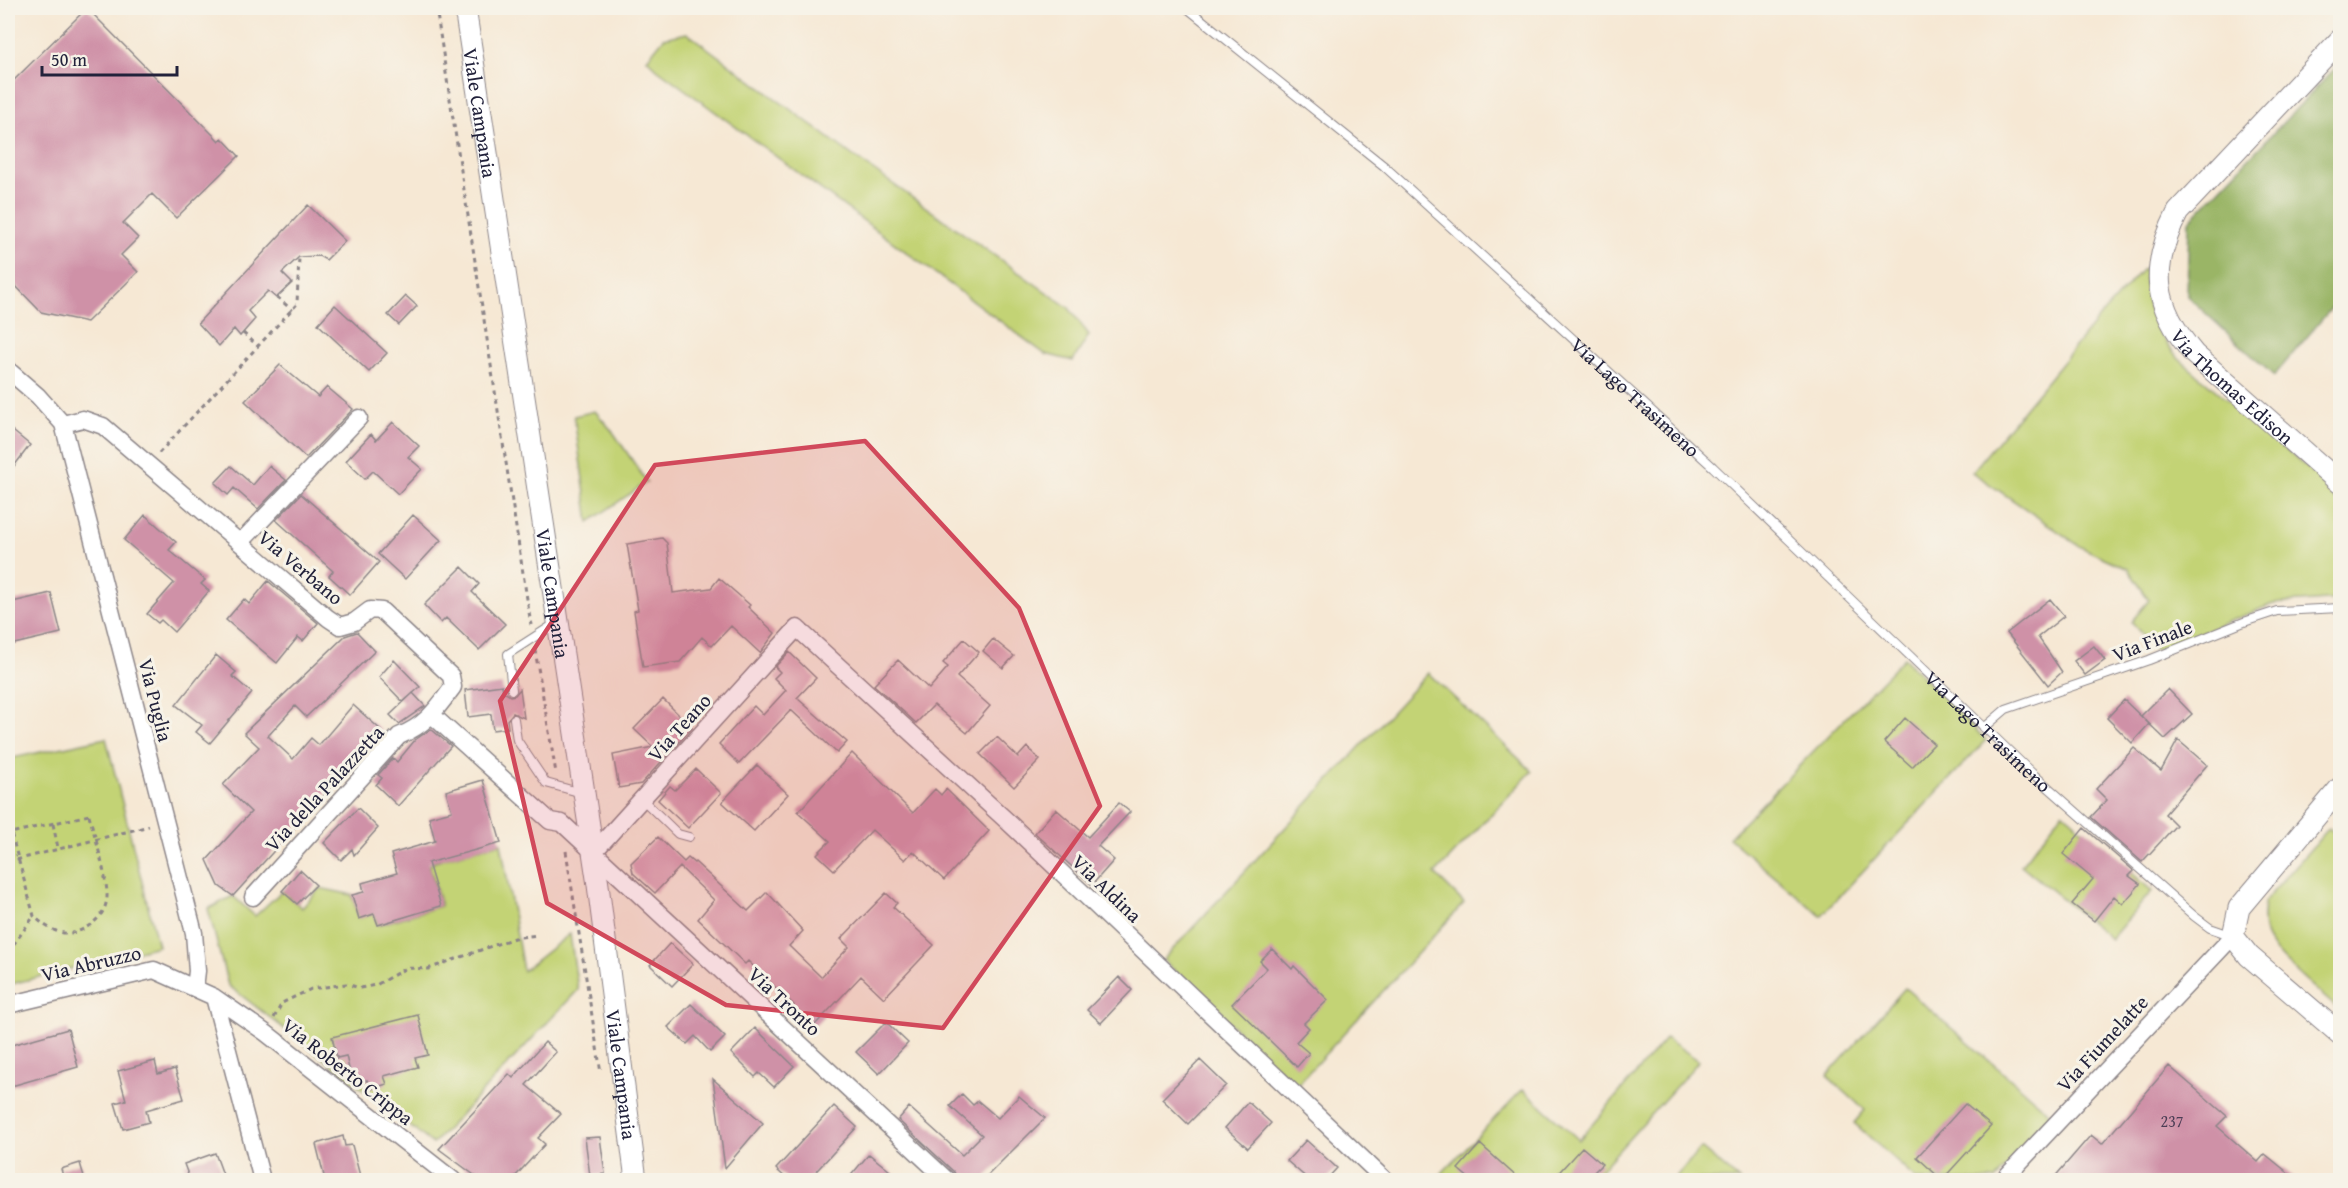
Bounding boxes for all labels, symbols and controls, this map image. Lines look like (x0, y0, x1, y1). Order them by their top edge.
scale bar (42, 39, 177, 77)
text: 50 m (51, 46, 87, 73)
street label: Viale Campania (457, 46, 505, 180)
street label: Via Thomas Edison (2164, 322, 2301, 451)
street label: Via Lago Trasimeno (1565, 330, 1707, 463)
street label: Via Verbano (252, 523, 350, 611)
street label: Viale Campania (530, 526, 578, 661)
street label: Via Finale (2108, 611, 2196, 669)
street label: Via Puglia (132, 655, 180, 745)
street label: Via Lago Trasimeno (1918, 663, 2058, 799)
street label: Via Teano (640, 686, 718, 768)
street label: Via della Palazzetta (258, 718, 391, 858)
street label: Via Aldina (1066, 847, 1149, 929)
street label: Via Abruzzo (38, 937, 144, 989)
street label: Via Tronto (742, 960, 828, 1042)
street label: Via Fiumelatte (2049, 988, 2155, 1098)
street label: Viale Campania (600, 1008, 645, 1142)
street label: Via Roberto Crippa (276, 1010, 420, 1132)
house number: 237 (2160, 1109, 2184, 1133)

